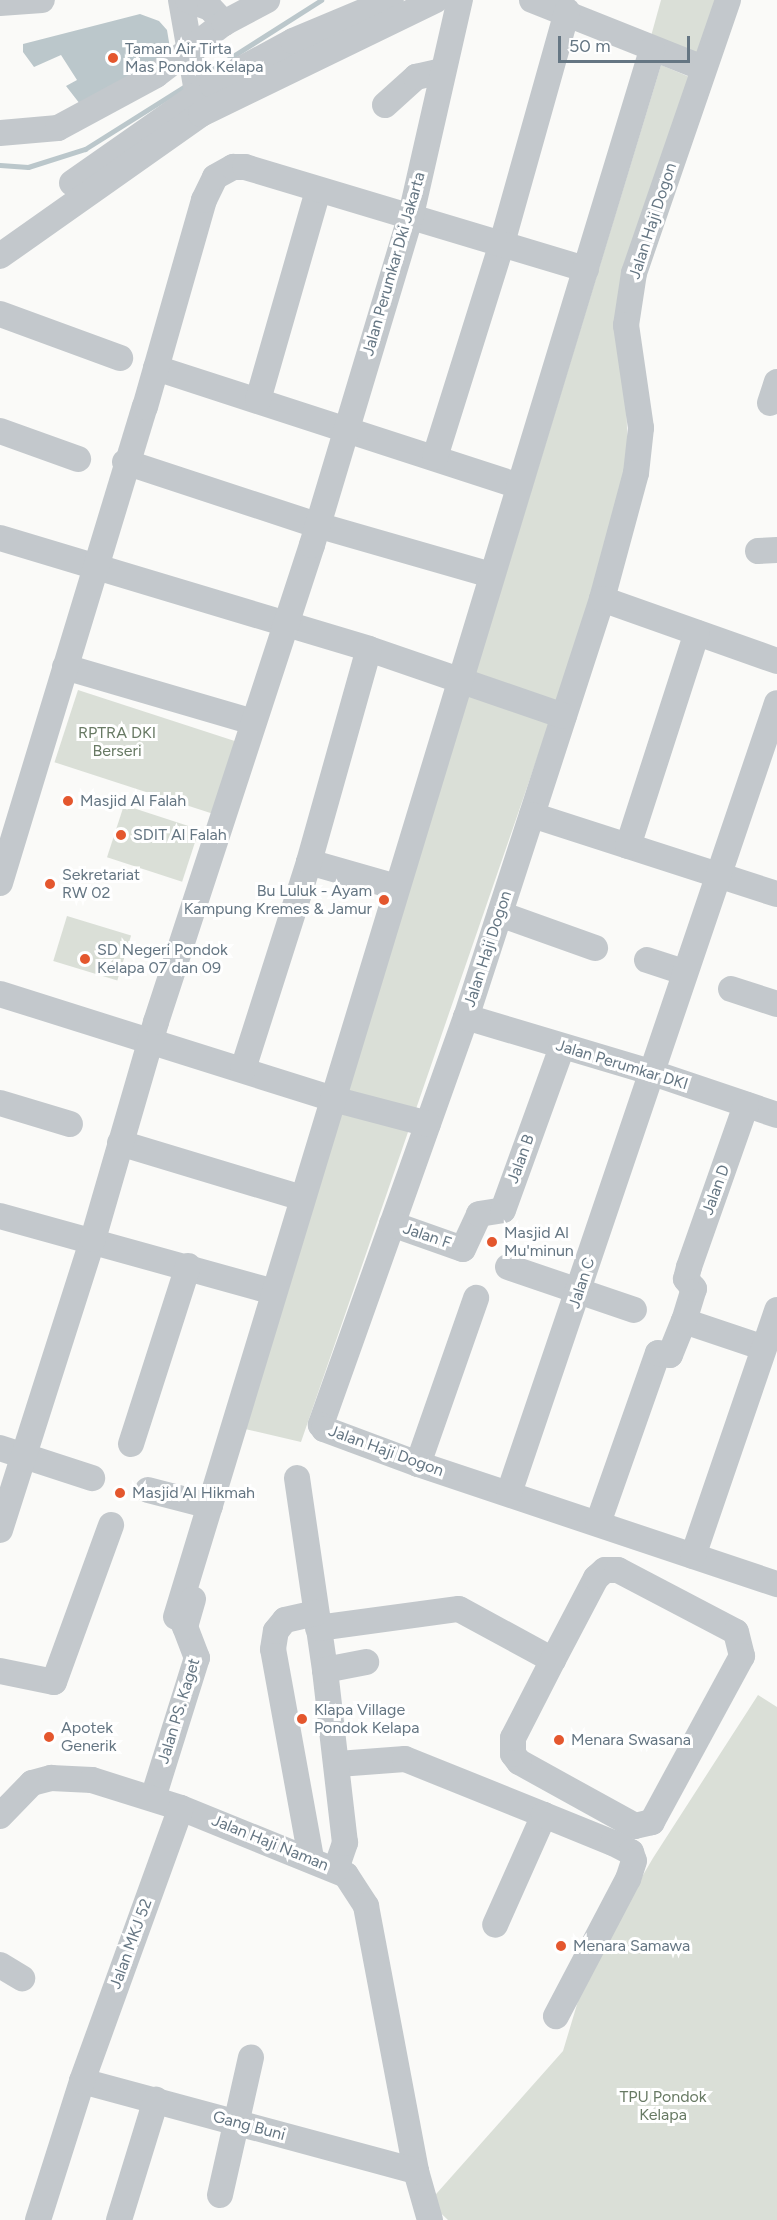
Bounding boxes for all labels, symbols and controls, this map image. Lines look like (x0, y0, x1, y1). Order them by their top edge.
scale bar (561, 24, 693, 62)
text: 50 m (569, 35, 611, 57)
place label: Taman Air Tirta Mas Pondok Kelapa (125, 39, 263, 77)
marker: Taman Air Tirta Mas Pondok Kelapa (106, 51, 120, 65)
street label: Jalan Haji Dogon (625, 160, 681, 282)
street label: Jalan Perumkar Dki Jakarta (359, 170, 429, 358)
park label: RPTRA DKI Berseri (78, 723, 156, 761)
place label: Masjid Al Falah (80, 791, 186, 811)
marker: Masjid Al Falah (61, 794, 75, 808)
place label: SDIT Al Falah (133, 825, 227, 845)
marker: SDIT Al Falah (114, 828, 128, 842)
place label: Sekretariat RW 02 (62, 865, 140, 903)
marker: Sekretariat RW 02 (43, 877, 57, 891)
place label: Bu Luluk - Ayam Kampung Kremes & Jamur (184, 881, 372, 919)
street label: Jalan Haji Dogon (460, 888, 516, 1010)
marker: Bu Luluk - Ayam Kampung Kremes & Jamur (377, 893, 391, 907)
place label: SD Negeri Pondok Kelapa 07 dan 09 (97, 940, 228, 978)
marker: SD Negeri Pondok Kelapa 07 dan 09 (78, 952, 92, 966)
street label: Jalan Perumkar DKI (554, 1036, 690, 1094)
street label: Jalan B (503, 1132, 539, 1186)
street label: Jalan D (698, 1162, 734, 1218)
street label: Jalan F (400, 1219, 454, 1253)
place label: Masjid Al Mu'minun (504, 1223, 574, 1261)
marker: Masjid Al Mu'minun (485, 1235, 499, 1249)
street label: Jalan C (565, 1255, 599, 1311)
street label: Jalan Haji Dogon (326, 1421, 446, 1481)
place label: Masjid Al Hikmah (132, 1483, 255, 1503)
marker: Masjid Al Hikmah (113, 1486, 127, 1500)
street label: Jalan PS. Kaget (154, 1656, 204, 1766)
place label: Klapa Village Pondok Kelapa (314, 1700, 419, 1738)
marker: Klapa Village Pondok Kelapa (295, 1712, 309, 1726)
place label: Apotek Generik (61, 1718, 116, 1756)
marker: Apotek Generik (42, 1730, 56, 1744)
place label: Menara Swasana (571, 1730, 691, 1750)
marker: Menara Swasana (552, 1733, 566, 1747)
street label: Jalan Haji Naman (209, 1811, 331, 1875)
street label: Jalan MKJ 52 (106, 1896, 156, 1992)
place label: Menara Samawa (573, 1936, 690, 1956)
marker: Menara Samawa (554, 1939, 568, 1953)
park label: TPU Pondok Kelapa (619, 2087, 707, 2125)
street label: Gang Buni (211, 2107, 287, 2145)

